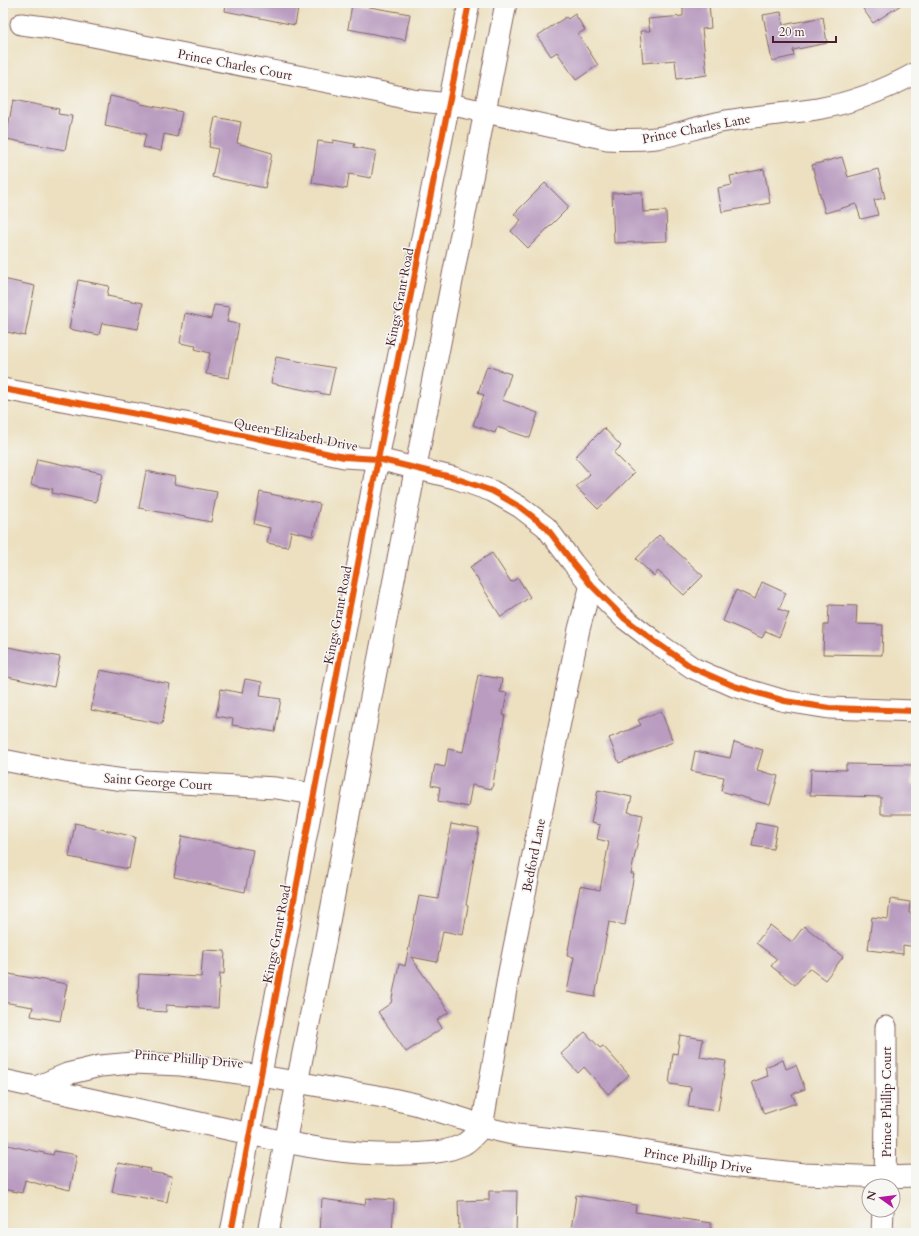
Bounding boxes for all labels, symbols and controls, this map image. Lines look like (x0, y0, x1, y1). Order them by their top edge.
scale bar (773, 18, 836, 44)
text: 20 m (779, 24, 806, 40)
street label: Prince Charles Court (176, 45, 294, 85)
street label: Prince Charles Lane (640, 110, 752, 148)
street label: Kings Grant Road (382, 246, 418, 348)
street label: Queen Elizabeth Drive (232, 414, 360, 456)
street label: Kings Grant Road (320, 564, 356, 666)
street label: Saint George Court (103, 769, 213, 795)
street label: Bedford Lane (518, 817, 550, 894)
street label: Kings Grant Road (259, 883, 295, 985)
street label: Prince Phillip Drive (134, 1045, 244, 1073)
street label: Prince Phillip Court (878, 1047, 896, 1157)
street label: Prince Phillip Drive (642, 1144, 753, 1178)
north arrow (861, 1178, 901, 1218)
text: N (863, 1189, 880, 1202)

